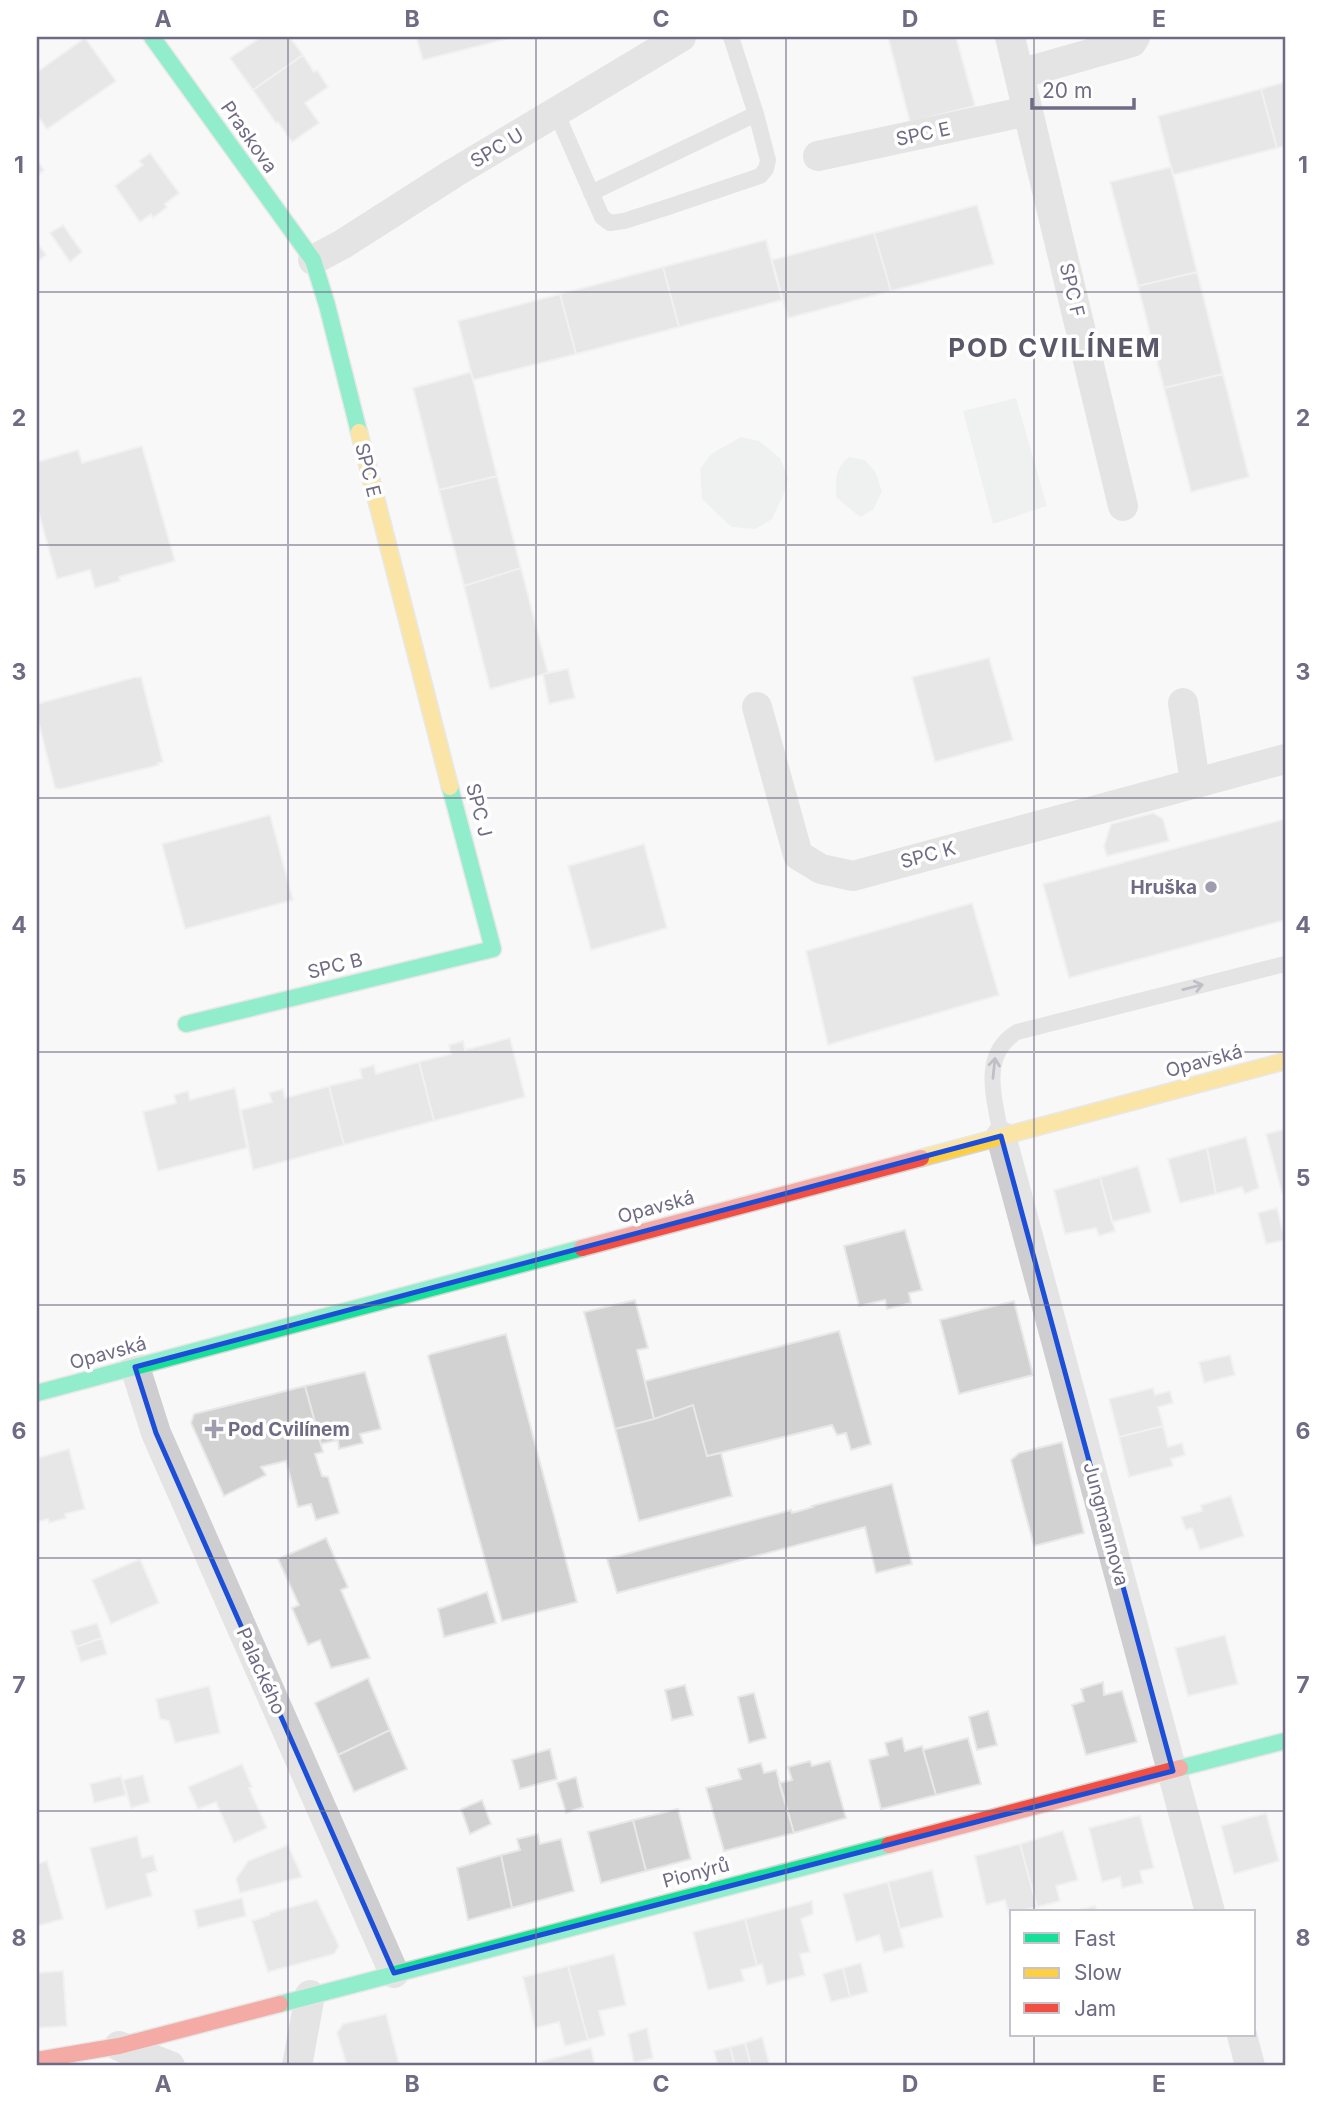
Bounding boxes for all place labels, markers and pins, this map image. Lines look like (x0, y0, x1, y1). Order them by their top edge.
place label: Hruška (1131, 876, 1197, 899)
marker: Hruška (1203, 879, 1219, 895)
place label: Pod Cvilínem (228, 1418, 350, 1441)
marker: Pod Cvilínem (206, 1421, 222, 1437)

